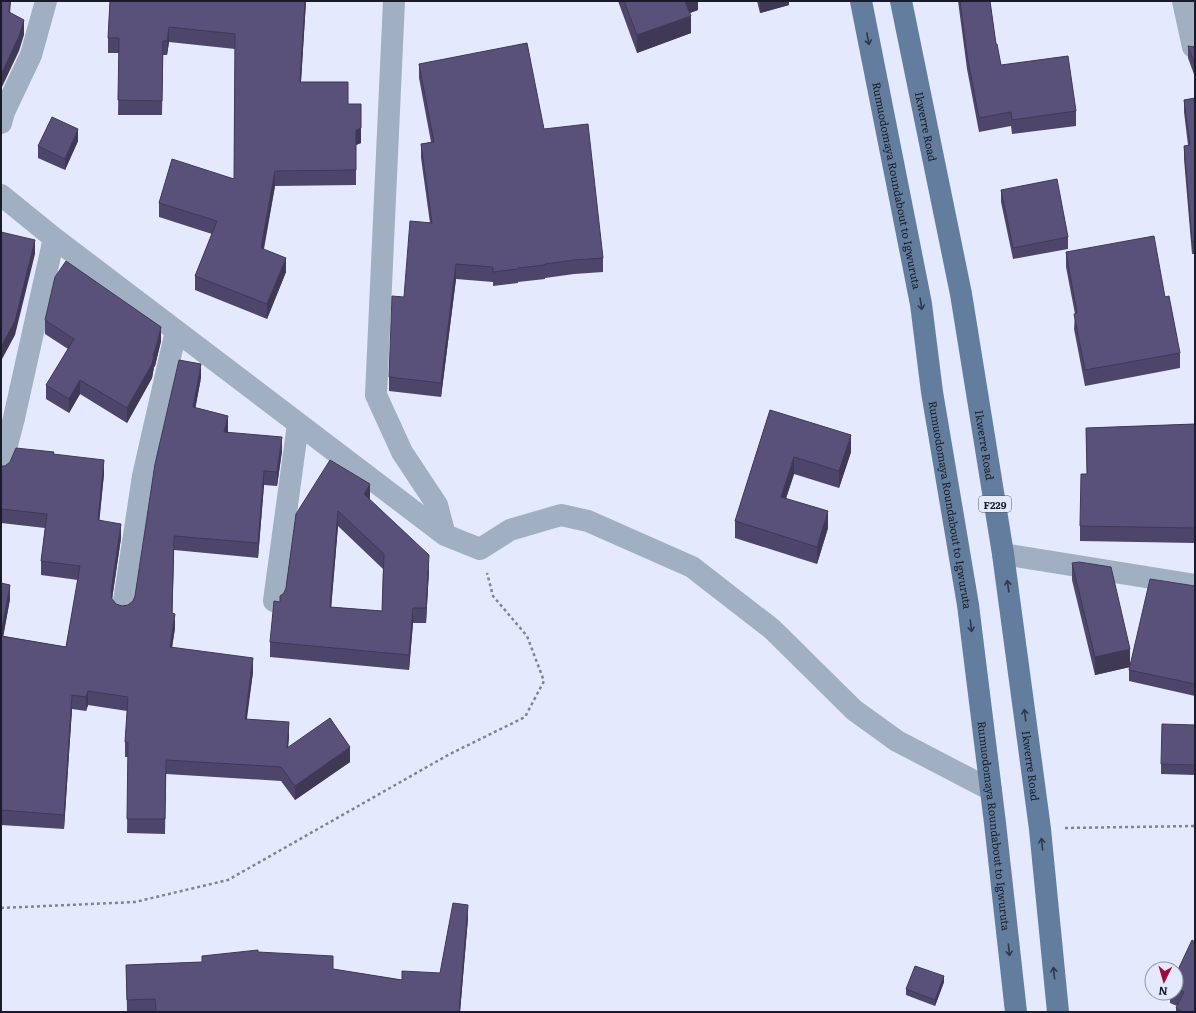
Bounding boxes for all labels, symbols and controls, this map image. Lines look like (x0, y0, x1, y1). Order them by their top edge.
one-way arrow (865, 32, 873, 45)
street label: Rumuodomaya Roundabout to Igwuruta (869, 80, 926, 290)
street label: Ikwerre Road (912, 90, 942, 163)
one-way arrow (917, 297, 925, 310)
street label: Rumuodomaya Roundabout to Igwuruta (926, 400, 976, 610)
street label: Ikwerre Road (972, 409, 999, 481)
road number: F229 (979, 496, 1011, 512)
one-way arrow (1004, 580, 1012, 593)
one-way arrow (967, 619, 975, 632)
one-way arrow (1021, 709, 1029, 722)
street label: Rumuodomaya Roundabout to Igwuruta (974, 720, 1015, 931)
street label: Ikwerre Road (1019, 729, 1044, 802)
one-way arrow (1038, 838, 1046, 851)
one-way arrow (1005, 943, 1013, 956)
north arrow (1144, 961, 1184, 1001)
one-way arrow (1051, 967, 1058, 980)
text: N (1158, 984, 1168, 1000)

